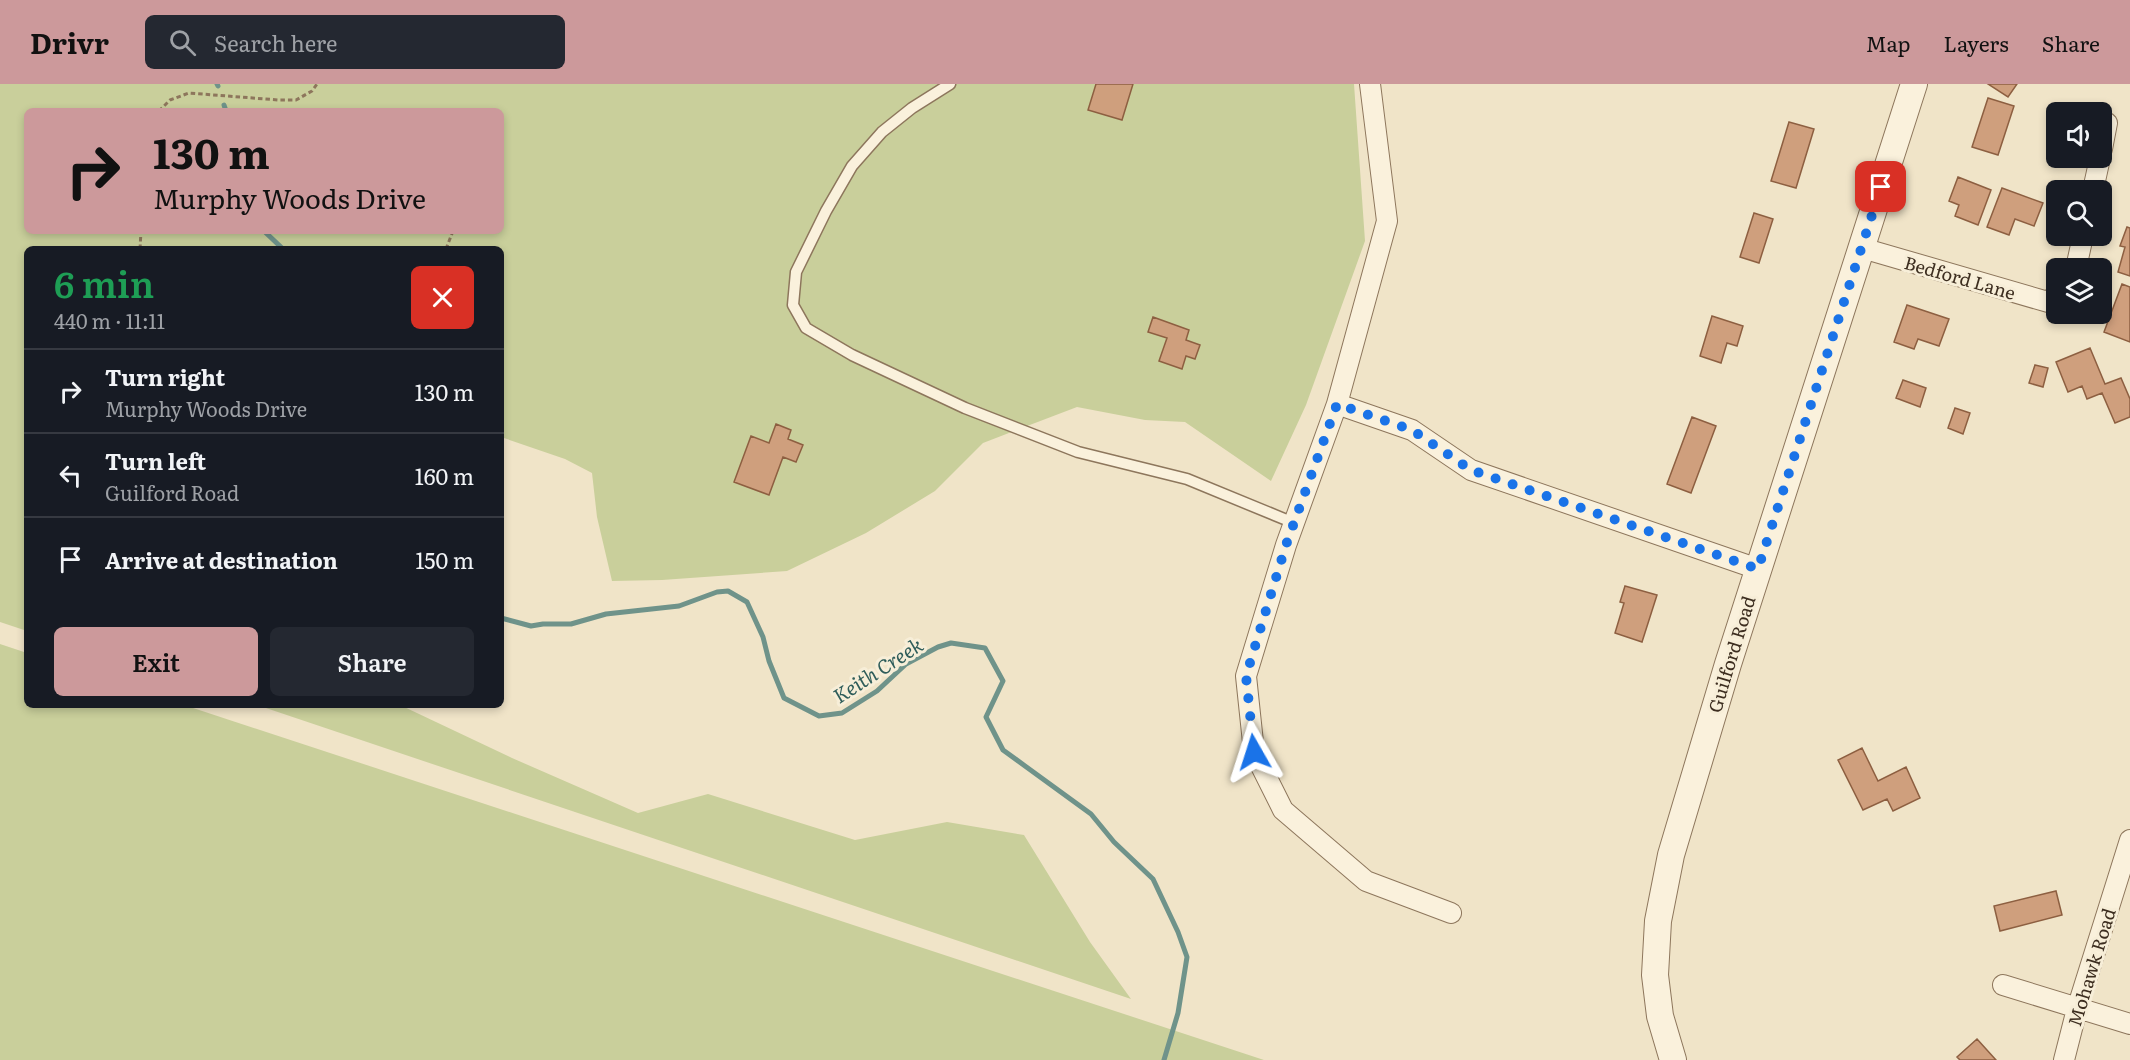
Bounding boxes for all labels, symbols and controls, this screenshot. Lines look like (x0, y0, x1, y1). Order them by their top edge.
search box (145, 15, 565, 69)
text: Drivr (30, 21, 109, 63)
icon: search (166, 26, 199, 59)
text: Search here (214, 26, 337, 59)
text: Map (1866, 27, 1911, 58)
text: Layers (1944, 27, 2009, 58)
text: Share (2042, 27, 2100, 58)
map controls (2046, 102, 2112, 324)
button: sound (2046, 102, 2112, 168)
text: 130 m (153, 120, 270, 182)
icon: right (54, 132, 132, 210)
pin (1855, 161, 1906, 212)
icon: arrive (1864, 170, 1897, 203)
text: Murphy Woods Drive (153, 177, 426, 217)
button: search (2046, 180, 2112, 246)
street label: Bedford Lane (1901, 248, 2019, 306)
text: 6 min (54, 256, 154, 309)
button: layers (2046, 258, 2112, 324)
button: close (411, 266, 474, 329)
text: 440 m · 11:11 (54, 305, 165, 335)
text: Turn right (105, 360, 225, 393)
icon: right (54, 375, 87, 408)
text: 130 m (415, 375, 474, 408)
text: Murphy Woods Drive (105, 393, 307, 423)
text: Turn left (105, 444, 206, 477)
icon: left (54, 459, 87, 492)
text: 160 m (415, 459, 474, 492)
text: Guilford Road (105, 477, 239, 507)
icon: arrive (54, 543, 87, 576)
text: Arrive at destination (105, 543, 338, 576)
text: 150 m (415, 543, 474, 576)
street label: Guilford Road (1700, 592, 1762, 716)
button: Exit (54, 627, 258, 696)
button: Share (270, 627, 474, 696)
water label: Keith Creek (826, 629, 928, 709)
position arrow (1222, 720, 1286, 784)
street label: Mohawk Road (2060, 905, 2122, 1029)

